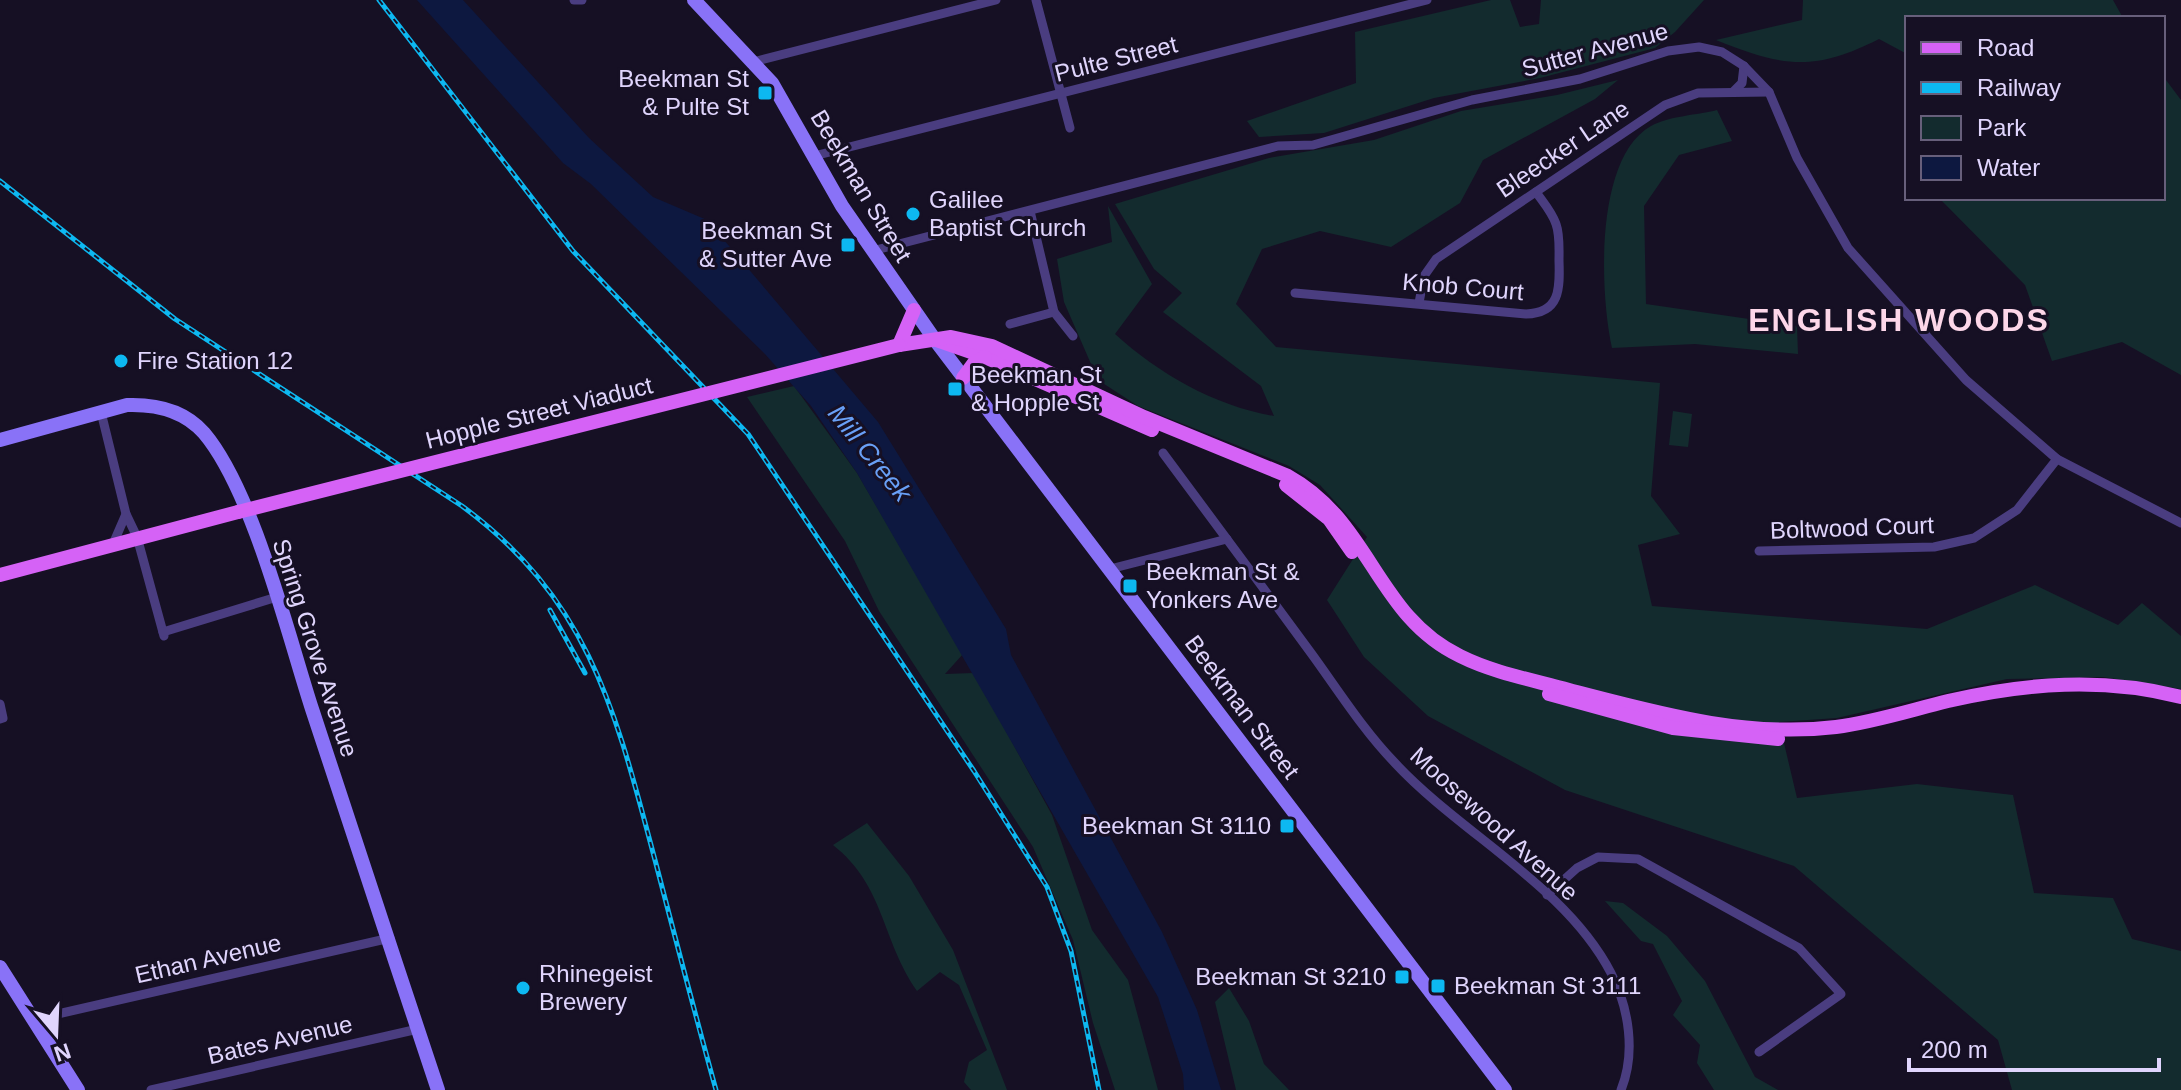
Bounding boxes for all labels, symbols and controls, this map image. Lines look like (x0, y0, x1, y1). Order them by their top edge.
legend (1905, 16, 2165, 200)
street label: Sutter Avenue (1519, 17, 1671, 82)
street label: Pulte Street (1052, 30, 1180, 87)
text: Road (1977, 34, 2034, 61)
place label: Beekman St & Pulte St (618, 65, 749, 120)
text: Railway (1977, 74, 2061, 101)
marker: Beekman St & Pulte St (756, 84, 774, 102)
street label: Bleecker Lane (1492, 94, 1634, 203)
street label: Beekman Street (806, 105, 917, 267)
text: Park (1977, 114, 2027, 141)
text: Water (1977, 154, 2040, 181)
place label: Galilee Baptist Church (929, 186, 1086, 241)
marker: Galilee Baptist Church (904, 205, 922, 223)
place label: Beekman St & Sutter Ave (699, 217, 832, 272)
marker: Beekman St & Sutter Ave (839, 236, 857, 254)
street label: Knob Court (1401, 268, 1525, 305)
district label: ENGLISH WOODS (1748, 302, 2050, 338)
place label: Fire Station 12 (137, 347, 293, 374)
marker: Fire Station 12 (112, 352, 130, 370)
place label: Beekman St & Hopple St (971, 361, 1102, 416)
street label: Hopple Street Viaduct (423, 371, 656, 454)
marker: Beekman St & Hopple St (946, 380, 964, 398)
water label: Mill Creek (822, 399, 919, 509)
street label: Boltwood Court (1770, 511, 1935, 544)
street label: Spring Grove Avenue (267, 535, 363, 760)
place label: Beekman St & Yonkers Ave (1146, 558, 1299, 613)
marker: Beekman St & Yonkers Ave (1121, 577, 1139, 595)
street label: Beekman Street (1180, 630, 1305, 784)
street label: Moosewood Avenue (1405, 741, 1584, 906)
place label: Beekman St 3110 (1082, 812, 1271, 839)
marker: Beekman St 3110 (1278, 817, 1296, 835)
street label: Ethan Avenue (132, 929, 284, 988)
place label: Rhinegeist Brewery (539, 960, 653, 1015)
place label: Beekman St 3210 (1195, 963, 1386, 990)
marker: Beekman St 3210 (1393, 968, 1411, 986)
place label: Beekman St 3111 (1454, 972, 1641, 999)
marker: Beekman St 3111 (1429, 977, 1447, 995)
marker: Rhinegeist Brewery (514, 979, 532, 997)
north arrow (16, 994, 96, 1074)
street label: Bates Avenue (205, 1010, 355, 1069)
scale bar (1909, 1022, 2159, 1072)
text: 200 m (1921, 1036, 1988, 1063)
text: N (51, 1038, 74, 1067)

